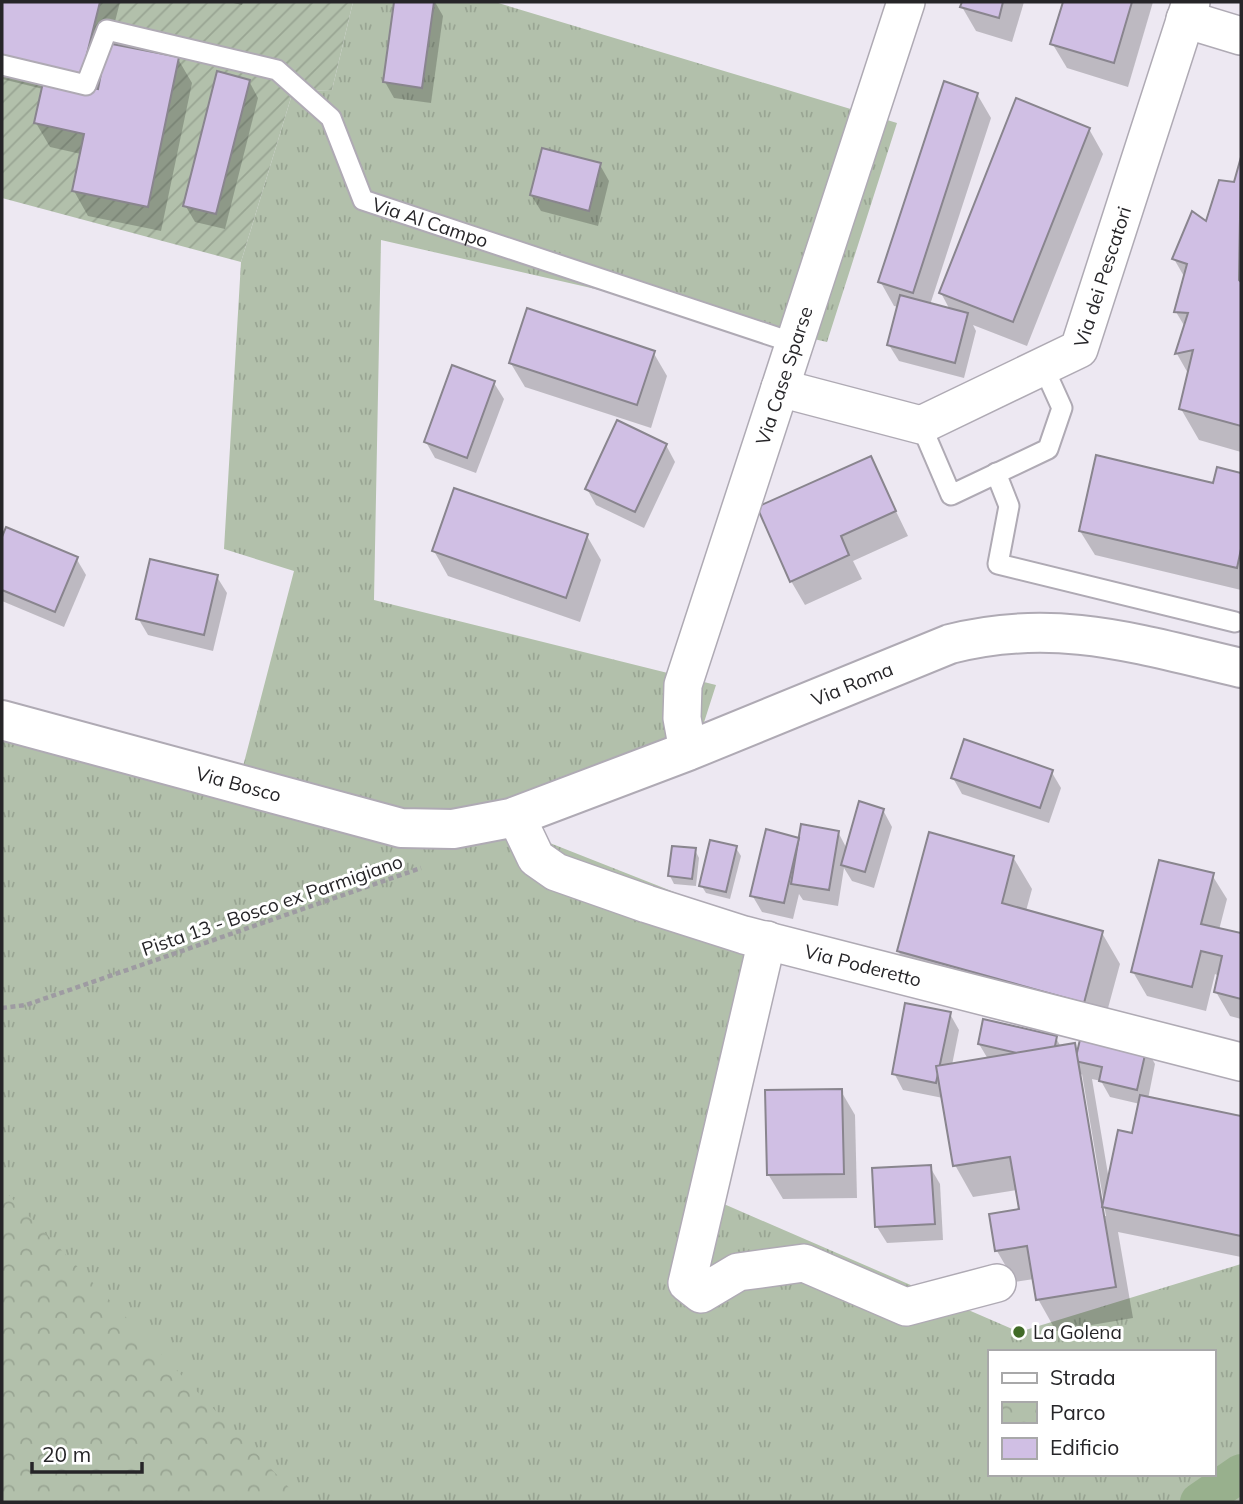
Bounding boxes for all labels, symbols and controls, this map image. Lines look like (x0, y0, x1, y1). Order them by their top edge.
street label: Via Al Campo (369, 192, 491, 253)
street label: Via dei Pescatori (1068, 203, 1136, 350)
street label: Via Case Sparse (750, 303, 818, 448)
street label: Via Roma (808, 657, 897, 711)
street label: Via Bosco (193, 761, 284, 807)
street label: Pista 13 - Bosco ex Parmigiano (138, 849, 406, 961)
street label: Via Poderetto (802, 939, 924, 992)
place label: La Golena (1033, 1320, 1122, 1344)
marker: La Golena (1011, 1324, 1027, 1340)
legend (988, 1350, 1215, 1476)
text: Strada (1050, 1364, 1116, 1390)
text: Parco (1050, 1399, 1105, 1425)
scale bar (32, 1430, 142, 1474)
text: Edificio (1050, 1434, 1119, 1460)
text: 20 m (42, 1441, 91, 1467)

